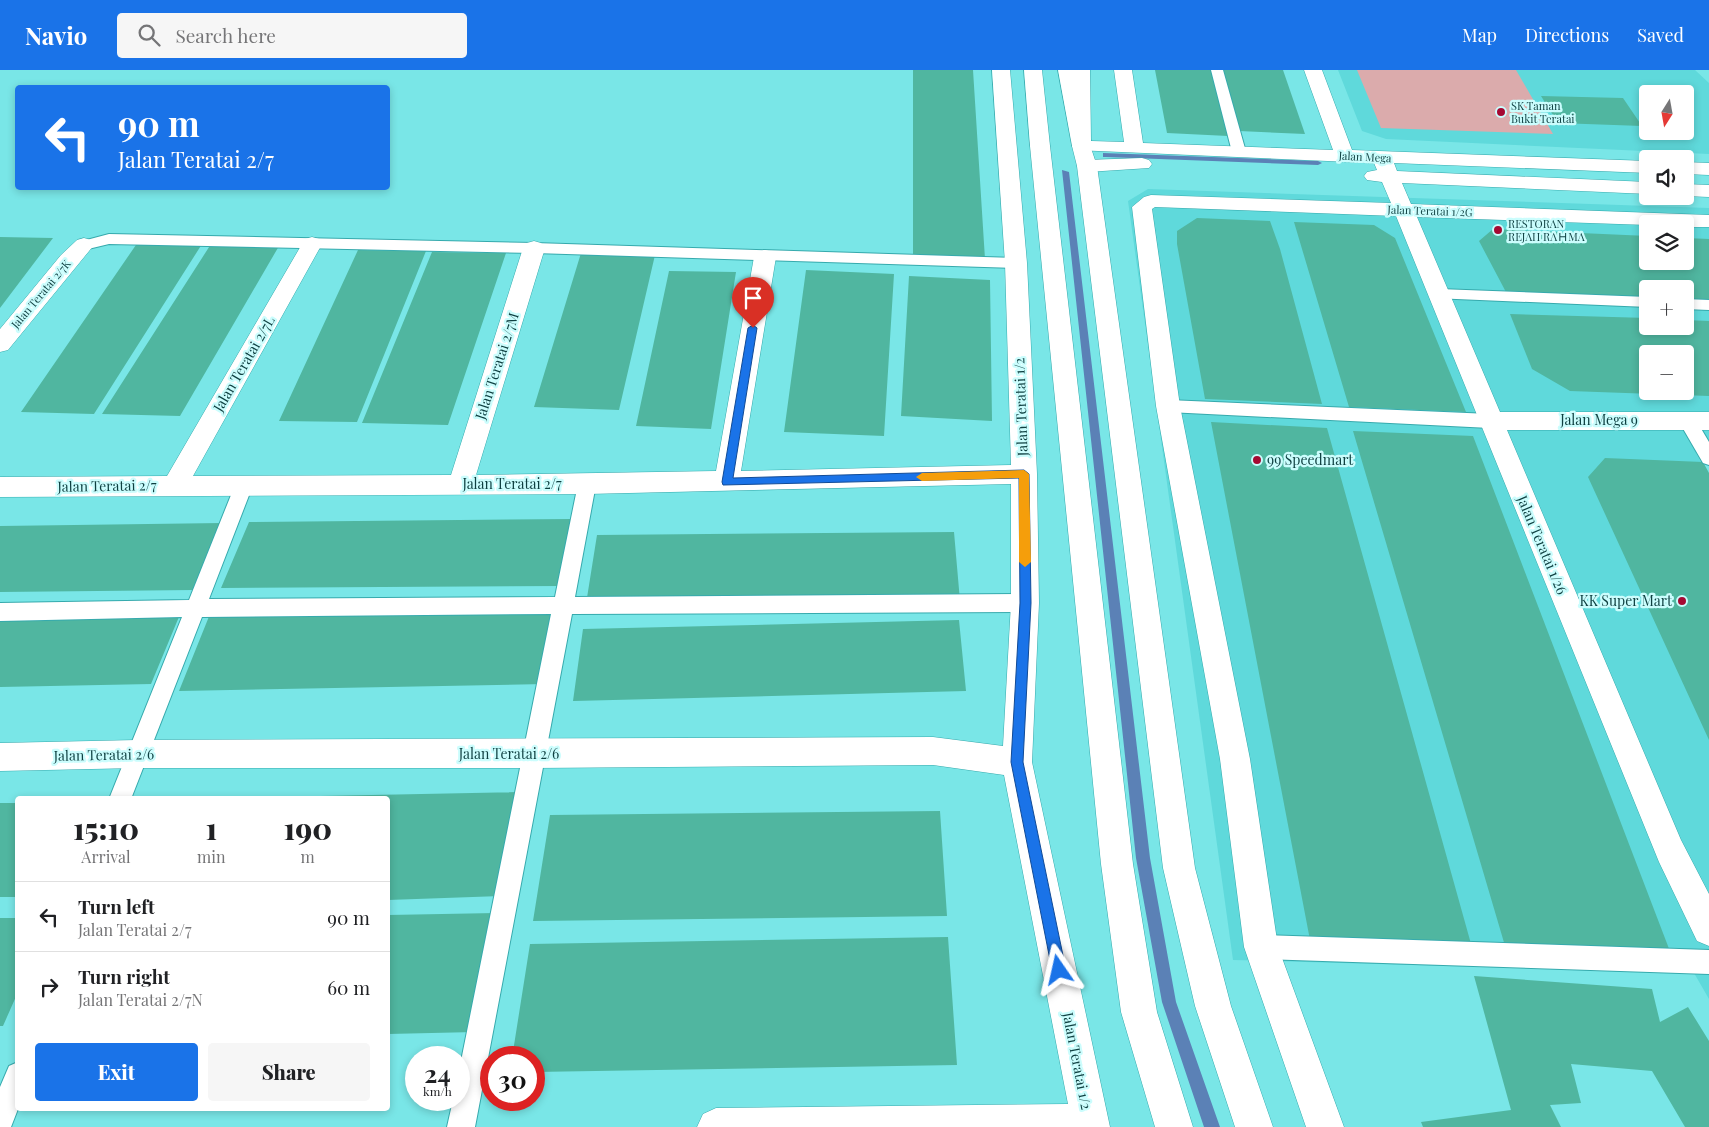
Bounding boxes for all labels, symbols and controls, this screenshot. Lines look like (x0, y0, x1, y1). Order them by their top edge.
search box (117, 13, 467, 58)
text: Navio (25, 19, 87, 51)
icon: search (135, 21, 163, 49)
text: Search here (175, 22, 276, 48)
text: Map (1462, 23, 1497, 47)
text: Directions (1525, 23, 1609, 47)
text: Saved (1637, 23, 1684, 47)
north arrow (1639, 85, 1694, 140)
map controls (1639, 85, 1694, 400)
place label: SK Taman Bukit Teratai (1511, 98, 1575, 126)
text: 90 m (118, 99, 200, 146)
icon: left (35, 105, 100, 170)
marker: SK Taman Bukit Teratai (1495, 106, 1507, 118)
text: Jalan Teratai 2/7 (118, 144, 274, 174)
street label: Jalan Mega (1337, 148, 1392, 165)
button: sound (1639, 150, 1694, 205)
street label: Jalan Teratai 1/2G (1386, 201, 1473, 219)
button: layers (1639, 215, 1694, 270)
place label: RESTORAN REJAH RAＨMA (1508, 216, 1585, 244)
marker: RESTORAN REJAH RAＨMA (1492, 224, 1504, 236)
street label: Jalan Teratai 2/7K (7, 256, 74, 332)
pin (732, 277, 774, 328)
button: + (1639, 280, 1694, 335)
icon: arrive (739, 284, 767, 312)
street label: Jalan Teratai 2/7M (470, 310, 523, 423)
street label: Jalan Teratai 2/7L (208, 312, 279, 416)
button: − (1639, 345, 1694, 400)
street label: Jalan Teratai 1/2 (1009, 357, 1032, 458)
street label: Jalan Mega 9 (1559, 410, 1638, 429)
place label: 99 Speedmart (1267, 450, 1354, 469)
marker: 99 Speedmart (1251, 454, 1263, 466)
street label: Jalan Teratai 2/7 (461, 474, 562, 493)
street label: Jalan Teratai 2/7 (56, 475, 157, 496)
street label: Jalan Teratai 1/26 (1513, 492, 1572, 597)
place label: KK Super Mart (1580, 591, 1673, 610)
marker: KK Super Mart (1676, 595, 1688, 607)
street label: Jalan Teratai 2/6 (53, 744, 154, 765)
street label: Jalan Teratai 2/6 (458, 744, 559, 763)
text: 15:10 (73, 808, 139, 848)
text: 1 (205, 808, 217, 848)
text: 190 (284, 808, 332, 848)
text: Arrival (81, 846, 131, 867)
text: min (197, 846, 225, 867)
text: m (301, 846, 315, 867)
text: Turn left (78, 893, 155, 919)
icon: left (35, 903, 63, 931)
text: 90 m (327, 904, 370, 930)
text: Jalan Teratai 2/7 (78, 919, 191, 940)
position arrow (1032, 943, 1084, 995)
text: Turn right (78, 963, 170, 989)
icon: right (35, 973, 63, 1001)
text: 60 m (327, 974, 370, 1000)
text: Jalan Teratai 2/7N (78, 989, 203, 1010)
street label: Jalan Teratai 1/2 (1059, 1010, 1096, 1111)
button: Exit (35, 1043, 198, 1101)
button: Share (208, 1043, 370, 1101)
speed limit sign: 30 (480, 1046, 545, 1111)
text: 24 (424, 1056, 451, 1089)
text: km/h (423, 1083, 452, 1099)

